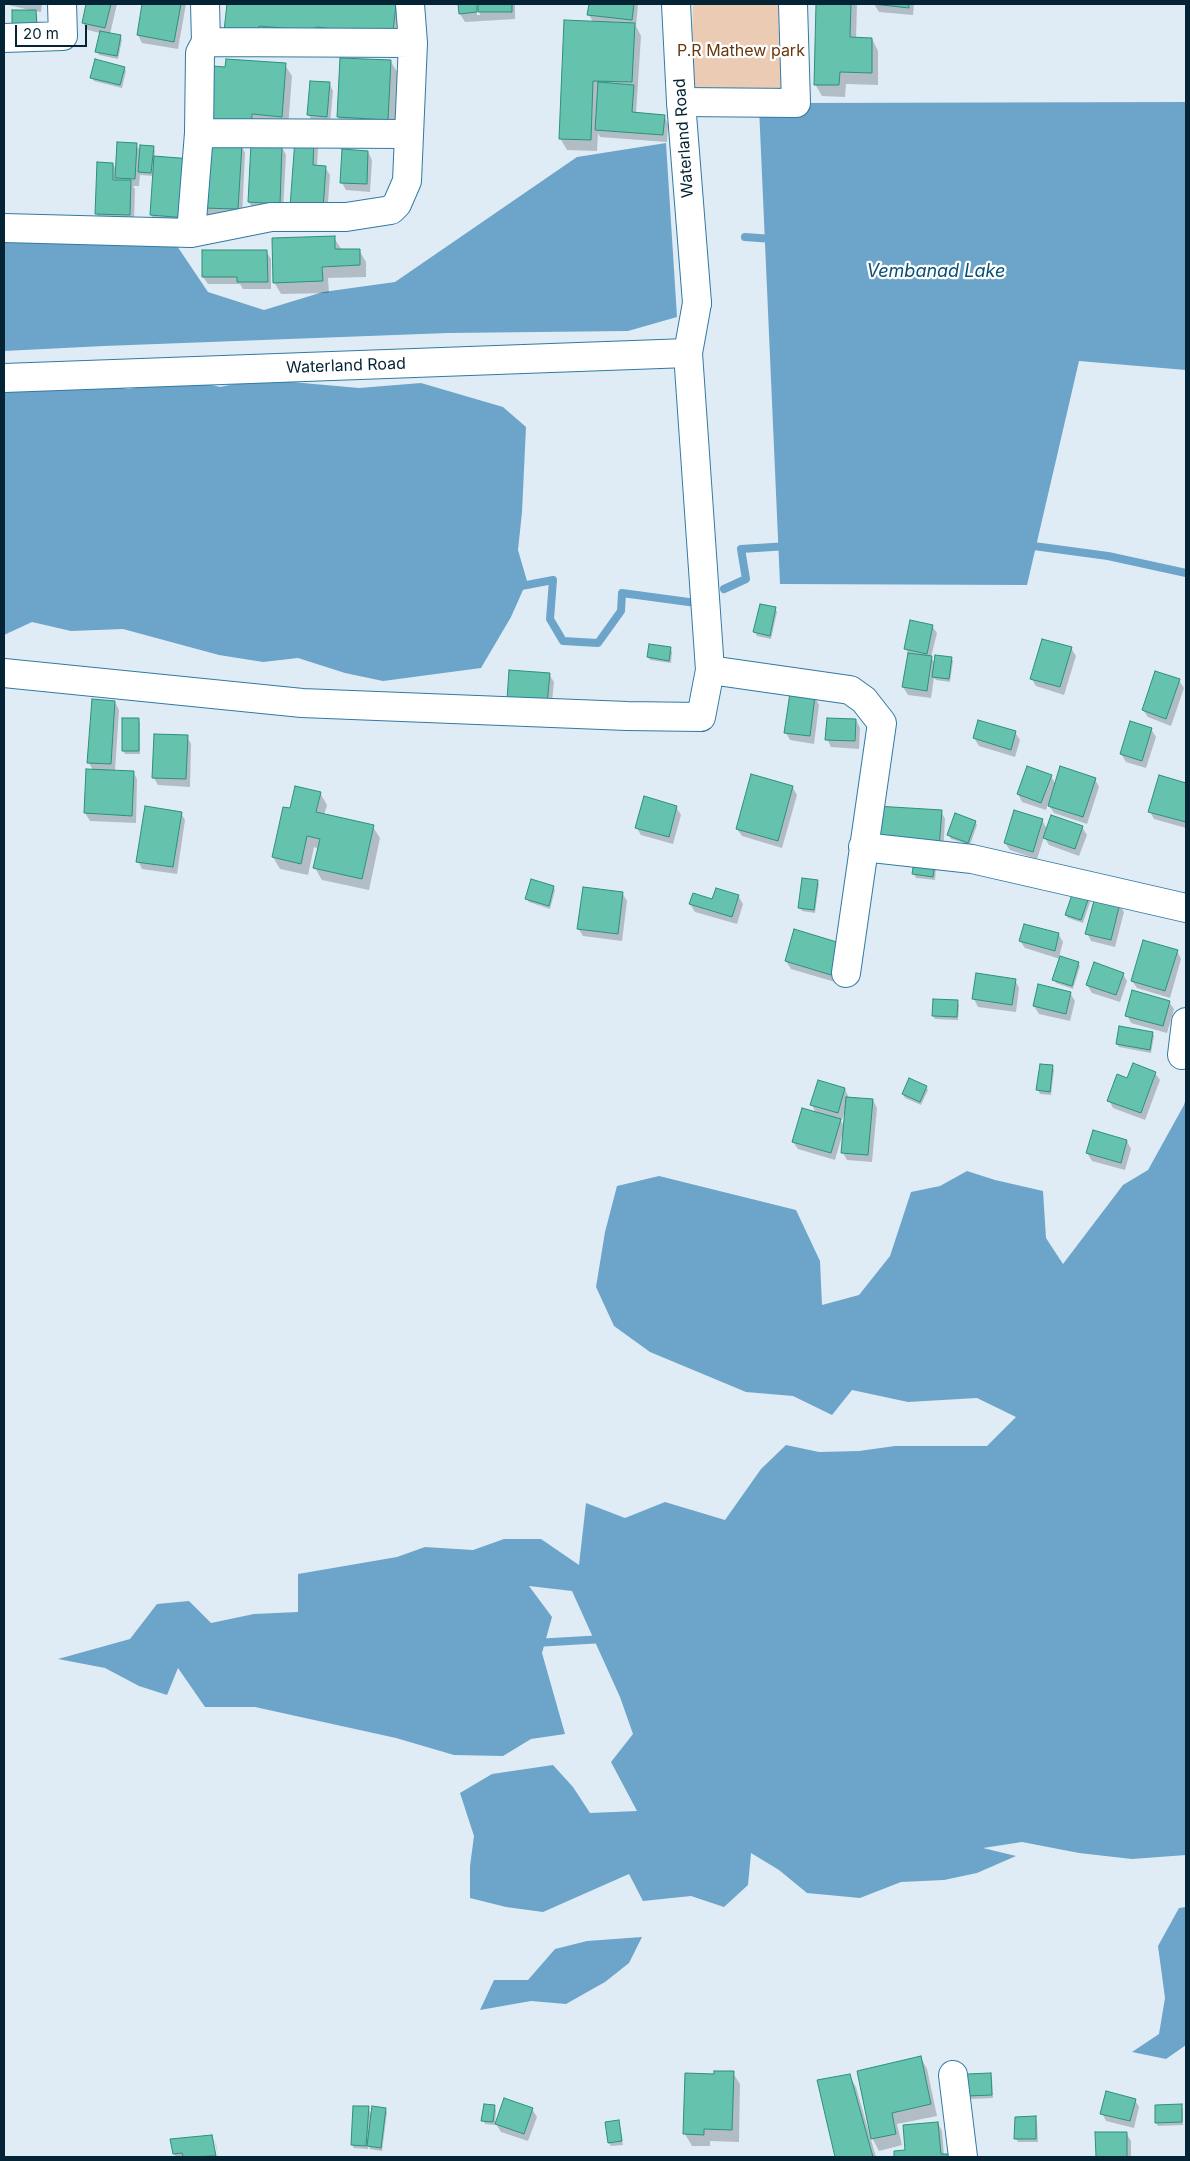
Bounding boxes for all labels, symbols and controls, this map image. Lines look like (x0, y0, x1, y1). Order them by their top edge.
scale bar (18, 15, 90, 47)
text: 20 m (23, 24, 59, 43)
park label: P.R Mathew park (677, 41, 805, 61)
street label: Waterland Road (670, 78, 698, 198)
water label: Vembanad Lake (867, 261, 1005, 283)
street label: Waterland Road (286, 354, 406, 378)

